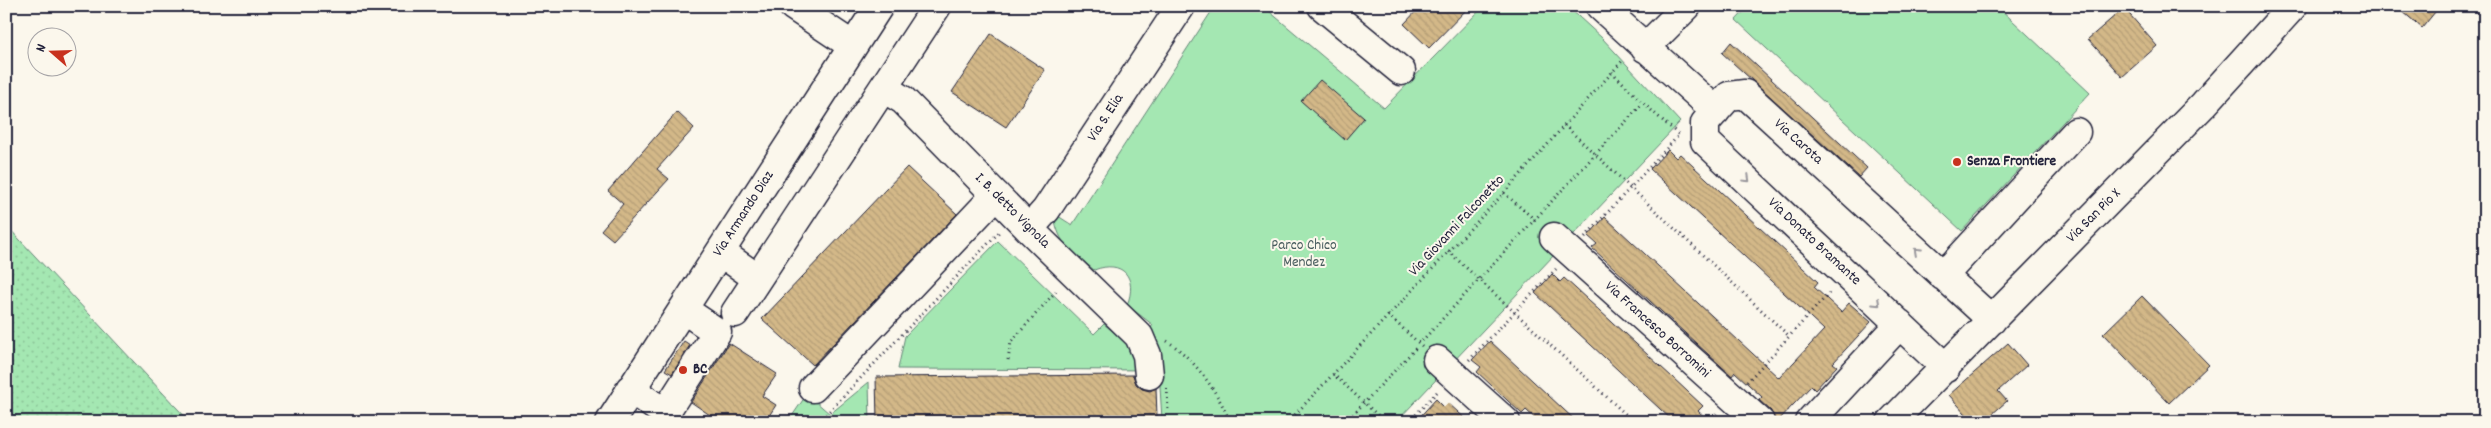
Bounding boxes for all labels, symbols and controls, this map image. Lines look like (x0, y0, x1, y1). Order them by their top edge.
north arrow (28, 28, 78, 78)
text: N (31, 41, 52, 55)
street label: Via S. Elia (1082, 89, 1130, 146)
street label: Via Carota (1768, 114, 1828, 171)
place label: Senza Frontiere (1967, 151, 2057, 173)
marker: Senza Frontiere (1951, 156, 1963, 168)
street label: Via Armando Diaz (708, 166, 780, 261)
street label: I. B. detto Vignola (969, 168, 1056, 255)
street label: Via Giovanni Falconetto (1404, 170, 1510, 282)
one-way arrow (1741, 173, 1750, 182)
street label: Via San Pio X (2062, 184, 2126, 248)
street label: Via Donato Bramante (1762, 193, 1866, 291)
park label: Parco Chico Mendez (1271, 235, 1337, 274)
one-way arrow (1914, 248, 1923, 257)
street label: Via Francesco Borromini (1599, 276, 1715, 384)
one-way arrow (1872, 297, 1881, 306)
place label: BC (693, 359, 708, 381)
marker: BC (677, 364, 689, 376)

